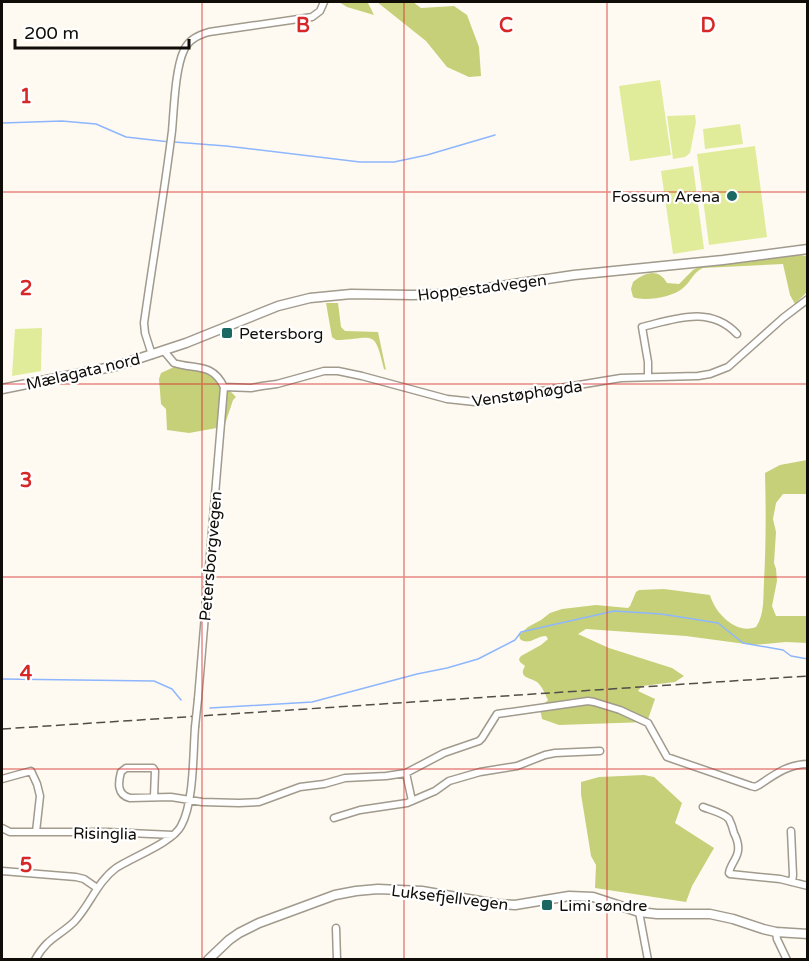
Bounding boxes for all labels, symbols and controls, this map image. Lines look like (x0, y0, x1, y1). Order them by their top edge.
scale bar (15, 12, 189, 50)
text: B (296, 14, 310, 38)
text: C (499, 14, 513, 38)
text: D (700, 14, 716, 38)
text: 200 m (24, 22, 79, 44)
text: 1 (20, 85, 32, 109)
place label: Fossum Arena (612, 187, 720, 207)
marker: Fossum Arena (725, 189, 739, 203)
street label: Hoppestadvegen (416, 270, 548, 306)
text: 2 (20, 277, 32, 301)
place label: Petersborg (239, 324, 323, 344)
marker: Petersborg (220, 326, 234, 340)
street label: Mælagata nord (24, 349, 142, 395)
street label: Venstøphøgda (471, 376, 584, 412)
text: 3 (20, 469, 32, 493)
street label: Petersborgvegen (195, 490, 227, 622)
text: 4 (20, 662, 33, 686)
street label: Risinglia (73, 823, 137, 845)
text: 5 (20, 854, 32, 878)
street label: Luksefjellvegen (390, 881, 510, 915)
place label: Limi søndre (559, 896, 647, 916)
marker: Limi søndre (540, 898, 554, 912)

